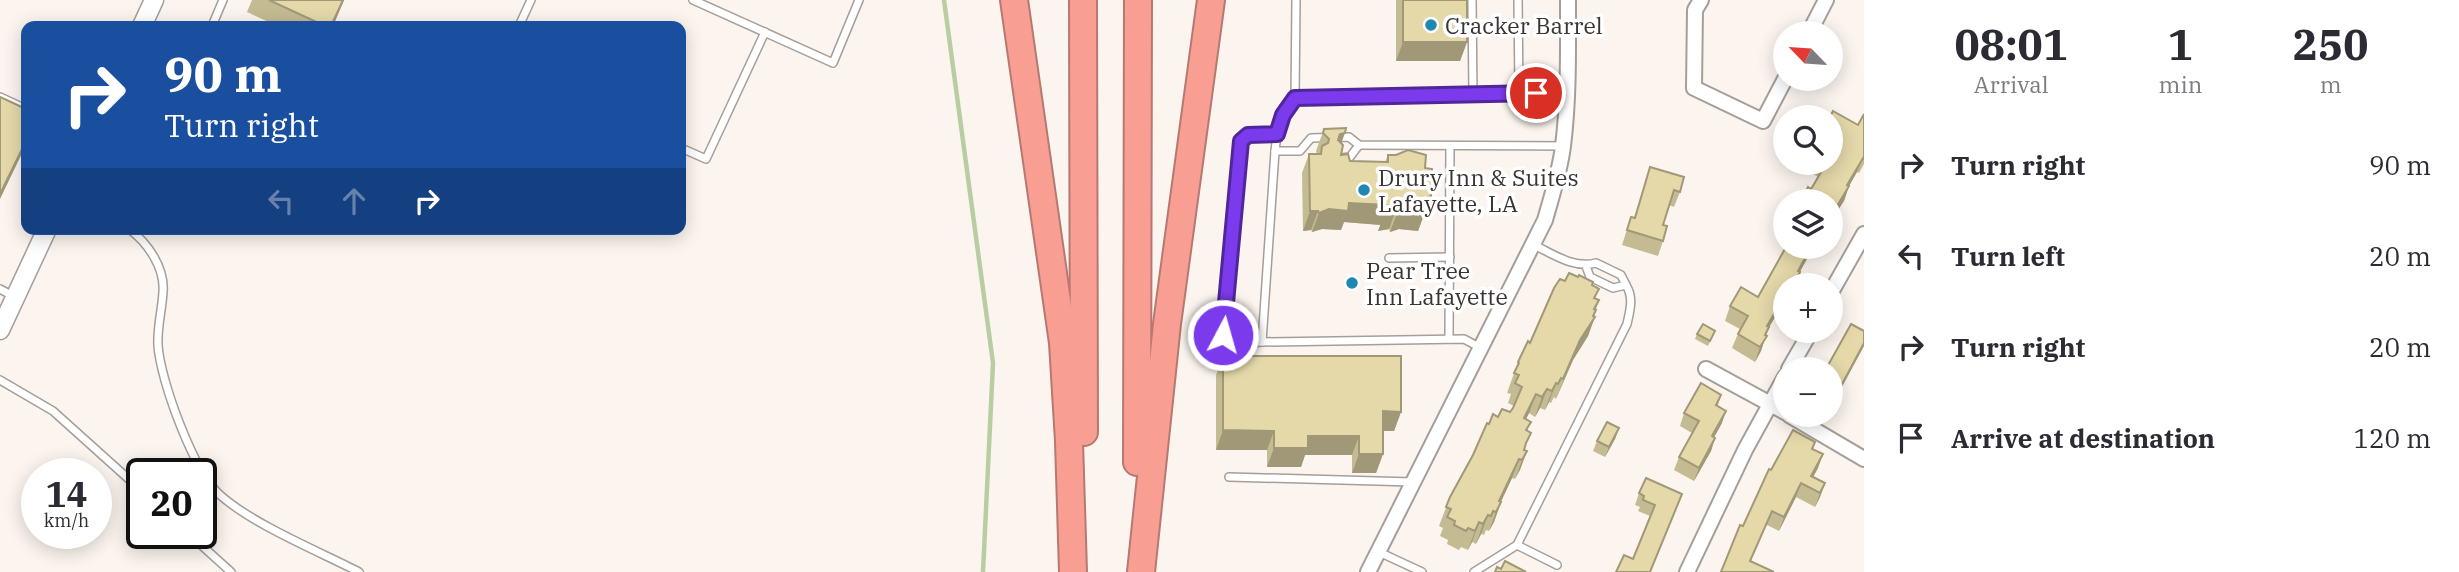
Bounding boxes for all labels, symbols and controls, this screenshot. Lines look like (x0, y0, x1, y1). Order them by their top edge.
place label: Cracker Barrel (1445, 10, 1603, 40)
marker: Cracker Barrel (1423, 17, 1439, 33)
text: 08:01 (1954, 17, 2068, 72)
text: 1 (2168, 17, 2193, 72)
text: 250 (2293, 17, 2368, 72)
north arrow (1773, 21, 1843, 91)
map controls (1773, 21, 1843, 427)
text: 90 m (164, 42, 282, 105)
icon: right (49, 49, 140, 140)
pin (1506, 63, 1566, 123)
text: Arrival (1974, 69, 2049, 99)
text: min (2159, 69, 2202, 99)
text: m (2320, 69, 2342, 99)
icon: arrive (1517, 74, 1555, 112)
text: Turn right (164, 104, 319, 146)
button: search (1773, 105, 1843, 175)
icon: right (1892, 146, 1930, 184)
text: Turn right (1951, 148, 2085, 182)
text: 90 m (2369, 148, 2431, 182)
place label: Drury Inn & Suites Lafayette, LA (1378, 162, 1579, 218)
icon: left (262, 182, 300, 220)
icon: ahead (335, 182, 373, 220)
icon: right (408, 182, 446, 220)
marker: Drury Inn & Suites Lafayette, LA (1356, 182, 1372, 198)
button: layers (1773, 189, 1843, 259)
icon: left (1892, 237, 1930, 275)
text: Turn left (1951, 239, 2065, 273)
text: 20 m (2369, 239, 2431, 273)
place label: Pear Tree Inn Lafayette (1366, 255, 1508, 311)
button: + (1773, 273, 1843, 343)
marker: Pear Tree Inn Lafayette (1344, 275, 1360, 291)
position arrow (1186, 298, 1260, 372)
icon: right (1892, 328, 1930, 366)
text: Turn right (1951, 330, 2085, 364)
text: 20 m (2369, 330, 2431, 364)
button: − (1773, 357, 1843, 427)
icon: arrive (1892, 419, 1930, 457)
text: Arrive at destination (1951, 421, 2215, 455)
text: 120 m (2353, 421, 2431, 455)
speed limit sign: 20 (126, 458, 217, 549)
text: 14 (45, 471, 88, 517)
text: km/h (44, 509, 89, 532)

